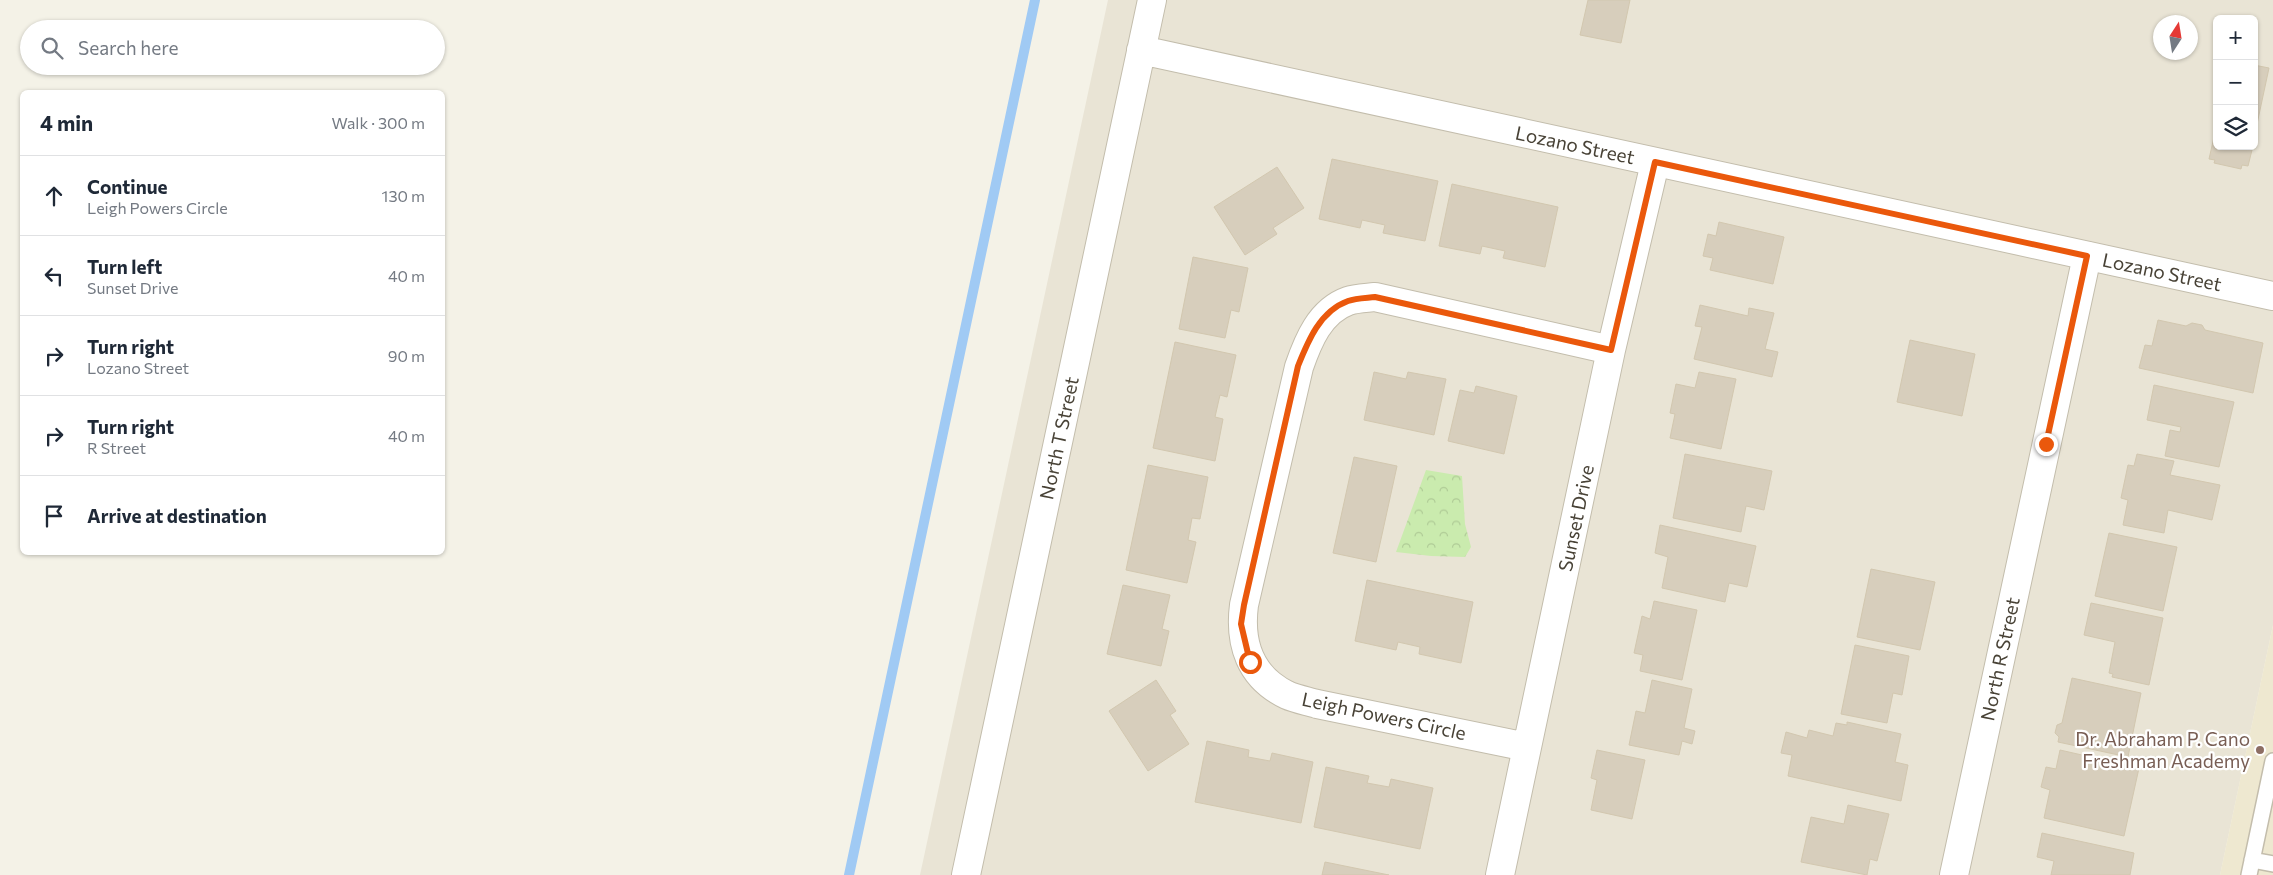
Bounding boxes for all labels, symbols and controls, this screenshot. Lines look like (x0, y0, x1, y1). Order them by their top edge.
north arrow (2153, 15, 2198, 60)
map controls (2213, 15, 2258, 150)
button: + (2213, 15, 2258, 60)
search box (20, 20, 445, 75)
icon: search (38, 34, 66, 62)
text: Search here (78, 36, 178, 59)
button: − (2213, 60, 2258, 105)
button: layers (2213, 105, 2258, 150)
text: 4 min (40, 110, 93, 135)
text: Walk · 300 m (331, 113, 425, 132)
street label: Lozano Street (1513, 121, 1637, 168)
text: Continue (87, 175, 167, 198)
icon: ahead (40, 182, 68, 210)
text: 130 m (382, 186, 425, 205)
text: Leigh Powers Circle (87, 198, 228, 217)
street label: Lozano Street (2100, 248, 2224, 295)
text: Turn left (87, 255, 162, 278)
icon: left (40, 262, 68, 290)
text: 40 m (388, 266, 425, 285)
text: Sunset Drive (87, 278, 178, 297)
text: Turn right (87, 335, 174, 358)
icon: right (40, 342, 68, 370)
text: 90 m (388, 346, 425, 365)
text: Lozano Street (87, 358, 189, 377)
street label: North T Street (1034, 374, 1083, 501)
text: Turn right (87, 415, 174, 438)
icon: right (40, 422, 68, 450)
text: 40 m (388, 426, 425, 445)
route end (2035, 433, 2058, 456)
text: R Street (87, 438, 146, 457)
street label: Sunset Drive (1553, 462, 1598, 573)
icon: arrive (40, 502, 68, 530)
text: Arrive at destination (87, 504, 267, 527)
street label: North R Street (1975, 595, 2024, 723)
route start (1239, 651, 1262, 674)
street label: Leigh Powers Circle (1300, 687, 1468, 744)
place label: Dr. Abraham P. Cano Freshman Academy (2075, 727, 2250, 772)
marker: Dr. Abraham P. Cano Freshman Academy (2254, 744, 2266, 756)

